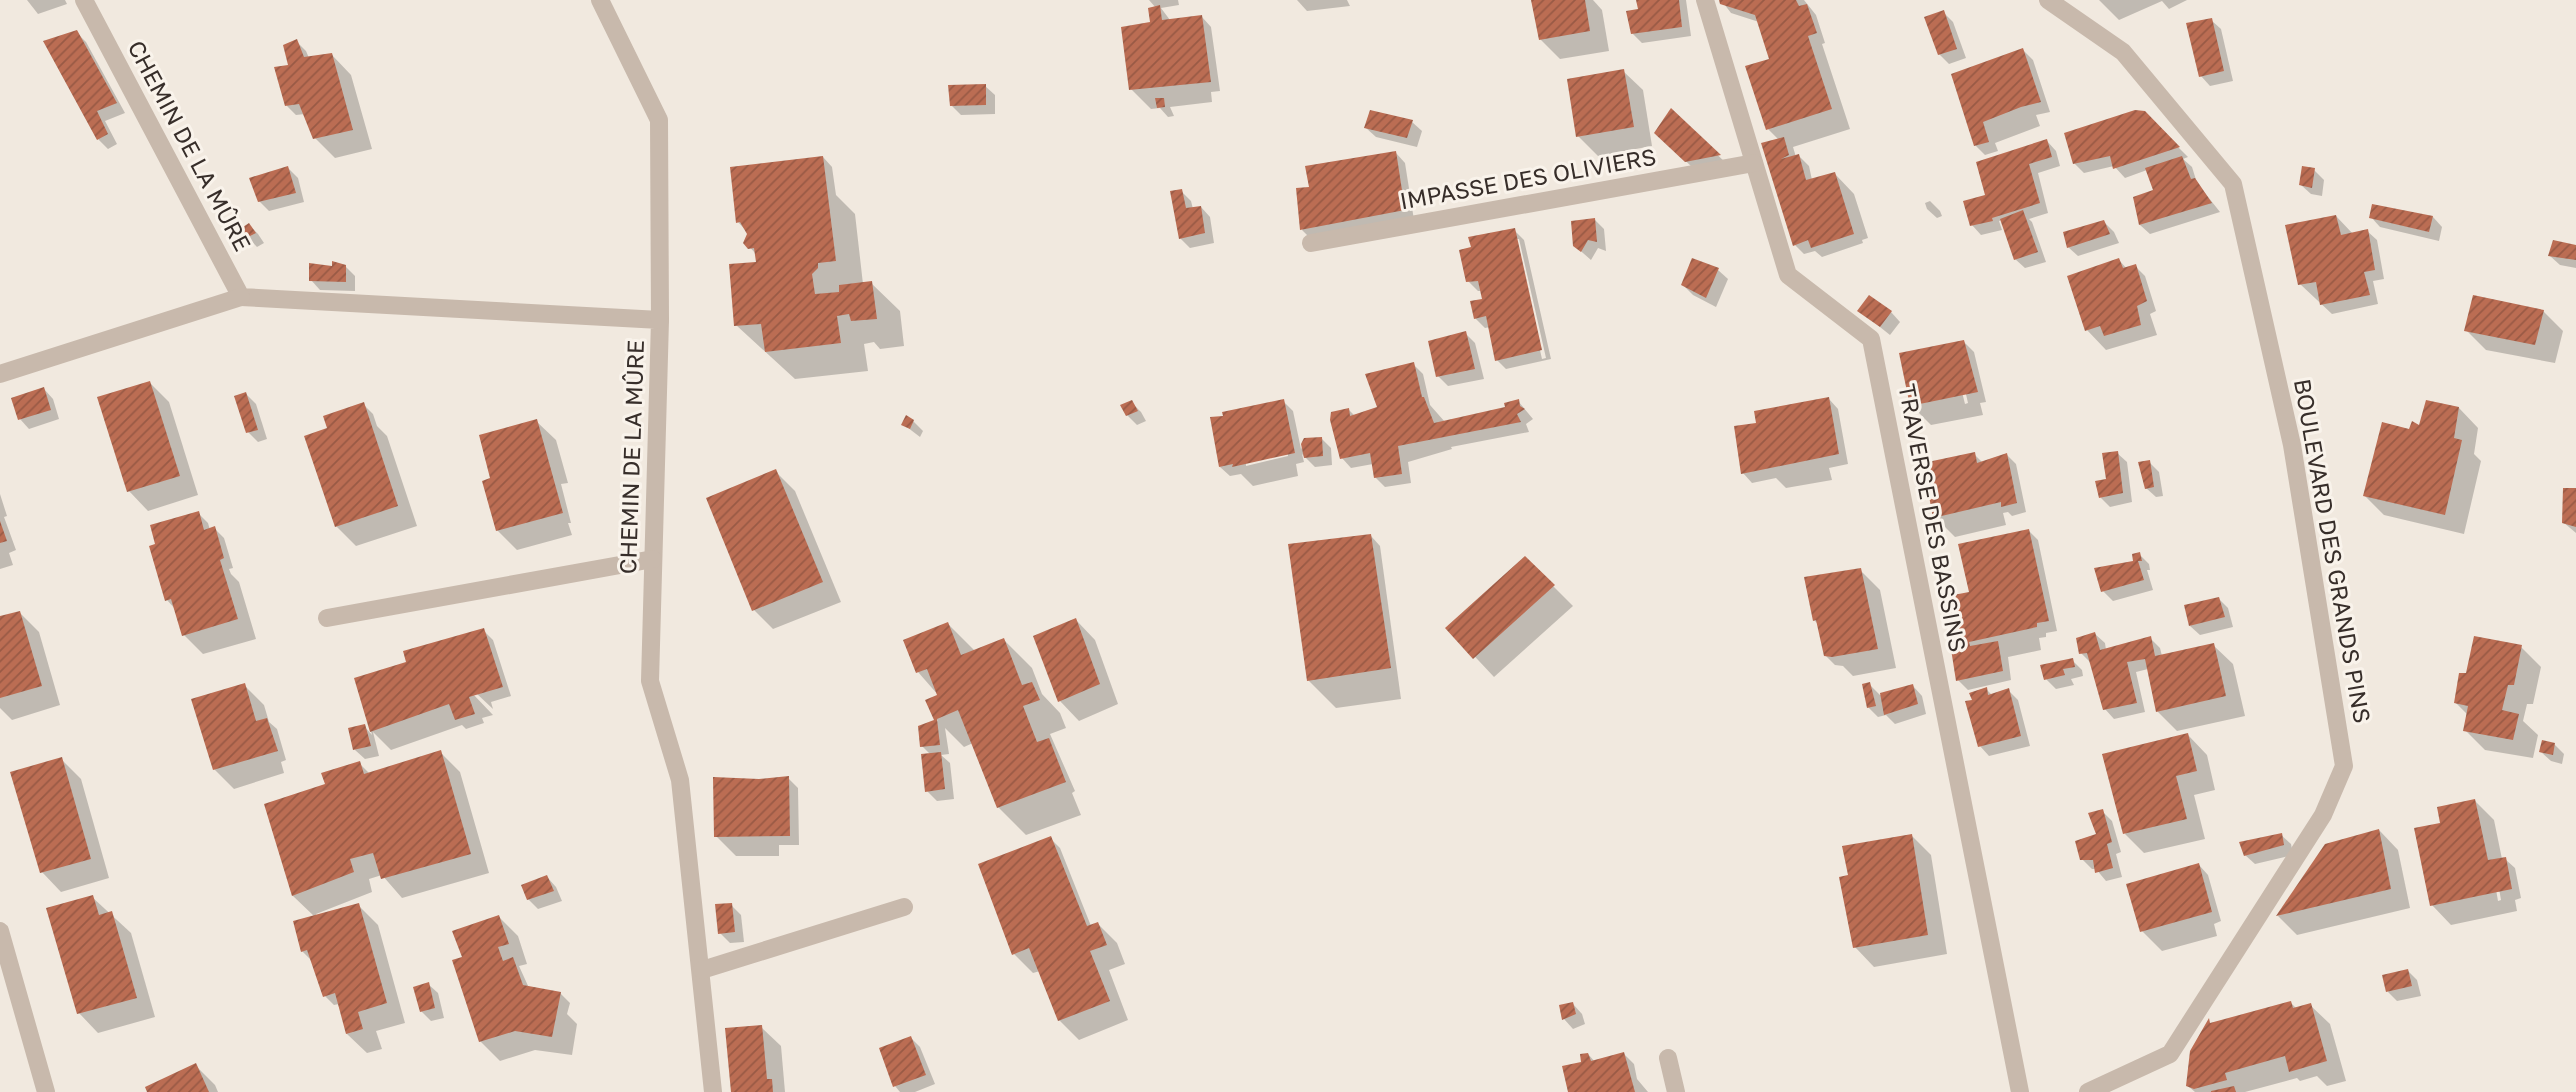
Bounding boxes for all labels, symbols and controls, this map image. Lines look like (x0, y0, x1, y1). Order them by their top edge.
street label: CHEMIN DE LA MÛRE (122, 35, 257, 256)
street label: IMPASSE DES OLIVIERS (1398, 142, 1658, 214)
street label: CHEMIN DE LA MÛRE (613, 339, 649, 575)
street label: BOULEVARD DES GRANDS PINS (2289, 376, 2377, 725)
street label: TRAVERSE DES BASSINS (1893, 381, 1973, 654)

